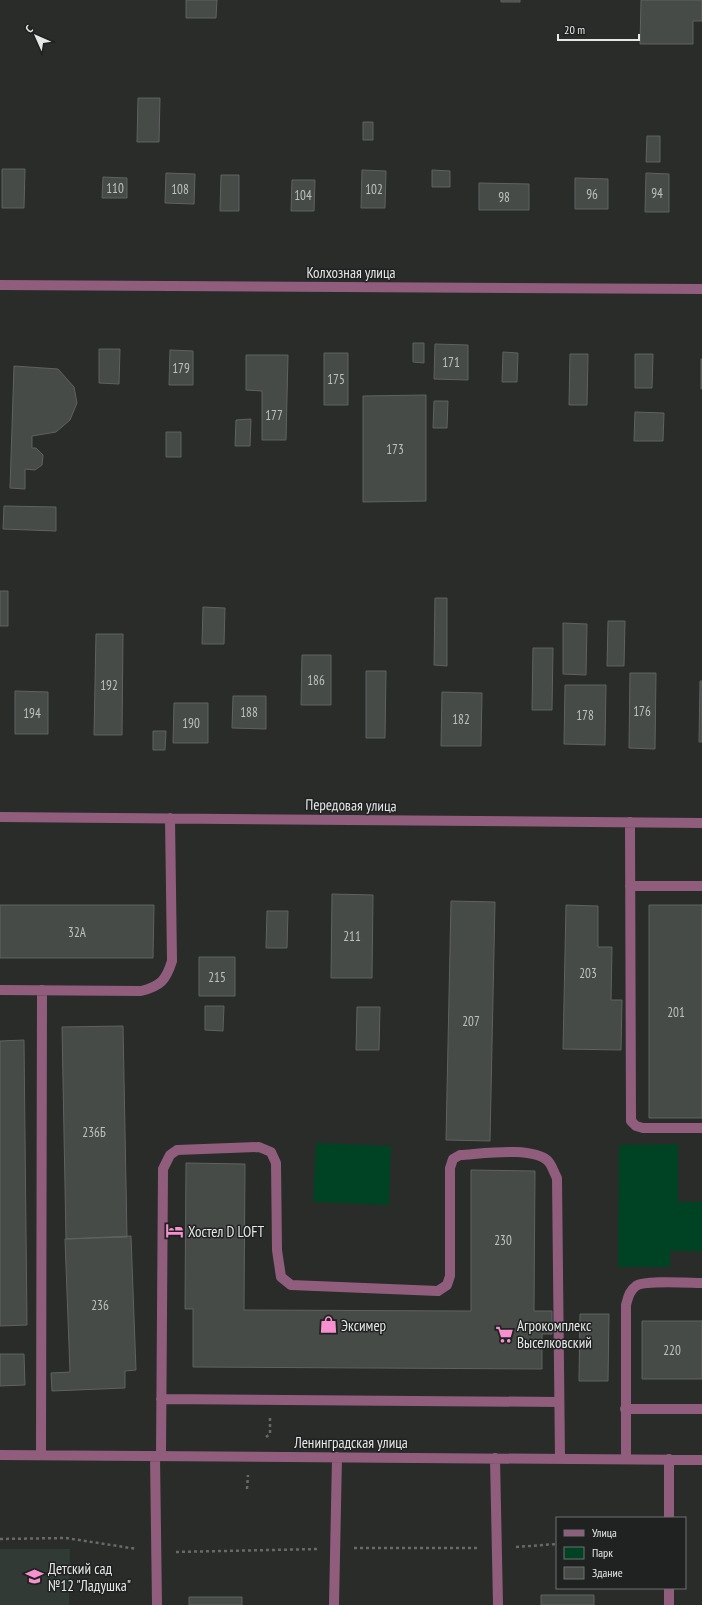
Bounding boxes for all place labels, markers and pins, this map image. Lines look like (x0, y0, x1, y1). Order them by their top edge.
hotel icon: Хостел D LOFT (165, 1221, 185, 1241)
place label: Хостел D LOFT (188, 1222, 264, 1241)
shop icon: Эксимер (318, 1315, 338, 1335)
place label: Эксимер (341, 1316, 386, 1335)
place label: Агрокомплекс Выселковский (517, 1316, 592, 1352)
supermarket icon: Агрокомплекс Выселковский (494, 1324, 514, 1344)
place label: Детский сад №12 "Ладушка" (48, 1559, 131, 1595)
school or university icon: Детский сад №12 "Ладушка" (25, 1567, 45, 1587)

